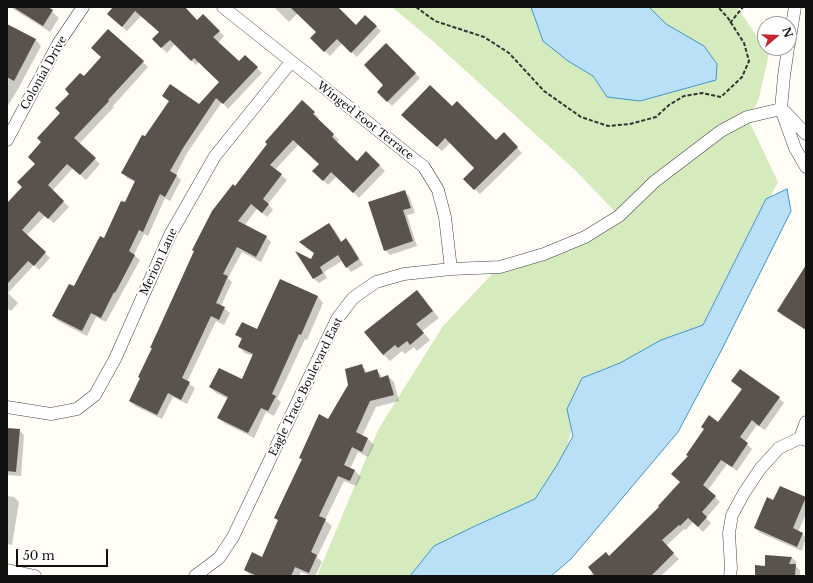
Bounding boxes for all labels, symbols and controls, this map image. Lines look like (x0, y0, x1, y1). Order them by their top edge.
north arrow (757, 16, 797, 56)
text: N (779, 25, 796, 40)
street label: Colonial Drive (18, 34, 70, 112)
street label: Winged Foot Terrace (314, 79, 416, 163)
street label: Merion Lane (138, 226, 180, 298)
street label: Eagle Trace Boulevard East (267, 315, 345, 459)
scale bar (18, 541, 110, 567)
text: 50 m (23, 548, 55, 563)

